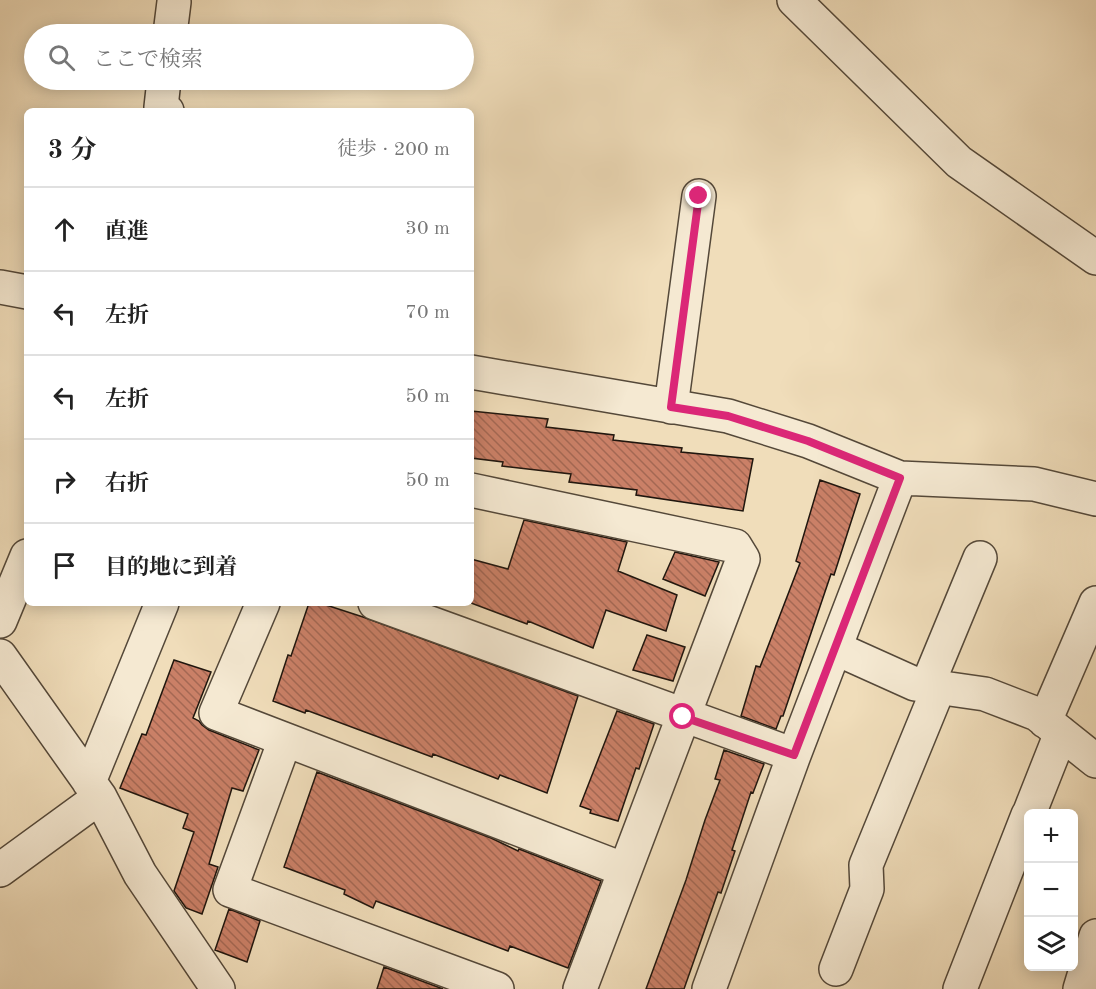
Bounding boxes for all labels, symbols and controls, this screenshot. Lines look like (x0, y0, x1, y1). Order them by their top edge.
search box (24, 24, 474, 90)
icon: search (45, 41, 78, 74)
text: ここで検索 (93, 49, 203, 71)
text: 3 分 (48, 138, 96, 164)
text: 徒歩 · 200 m (337, 140, 450, 160)
route end (685, 182, 711, 208)
icon: ahead (48, 213, 81, 246)
text: 30 m (405, 219, 450, 239)
text: 直進 (105, 221, 149, 243)
icon: left (48, 297, 81, 330)
text: 70 m (405, 303, 450, 323)
text: 左折 (105, 305, 149, 327)
icon: left (48, 381, 81, 414)
text: 50 m (405, 387, 450, 407)
text: 左折 (105, 389, 149, 411)
icon: right (48, 465, 81, 498)
text: 50 m (405, 471, 450, 491)
text: 右折 (105, 473, 149, 495)
icon: arrive (48, 549, 81, 582)
text: 目的地に到着 (105, 557, 237, 579)
route start (669, 703, 695, 729)
map controls (1024, 809, 1078, 971)
button: + (1024, 809, 1078, 863)
button: − (1024, 863, 1078, 917)
button: layers (1024, 917, 1078, 971)

